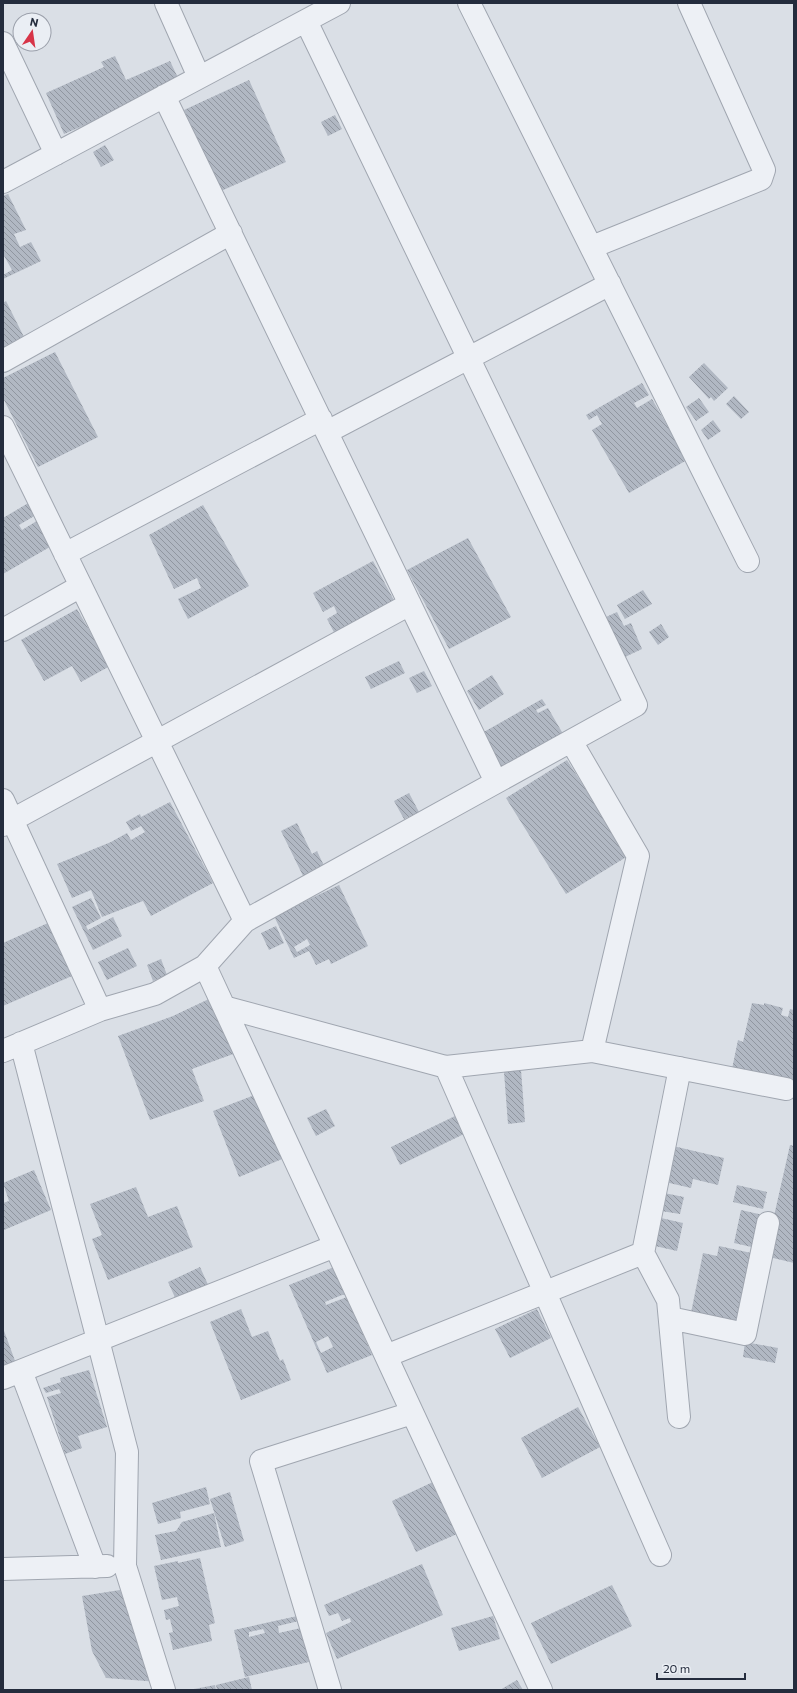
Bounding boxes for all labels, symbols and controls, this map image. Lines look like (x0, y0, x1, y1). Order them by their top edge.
north arrow (12, 12, 52, 52)
text: N (29, 15, 40, 29)
scale bar (657, 1655, 745, 1681)
text: 20 m (663, 1661, 690, 1675)

